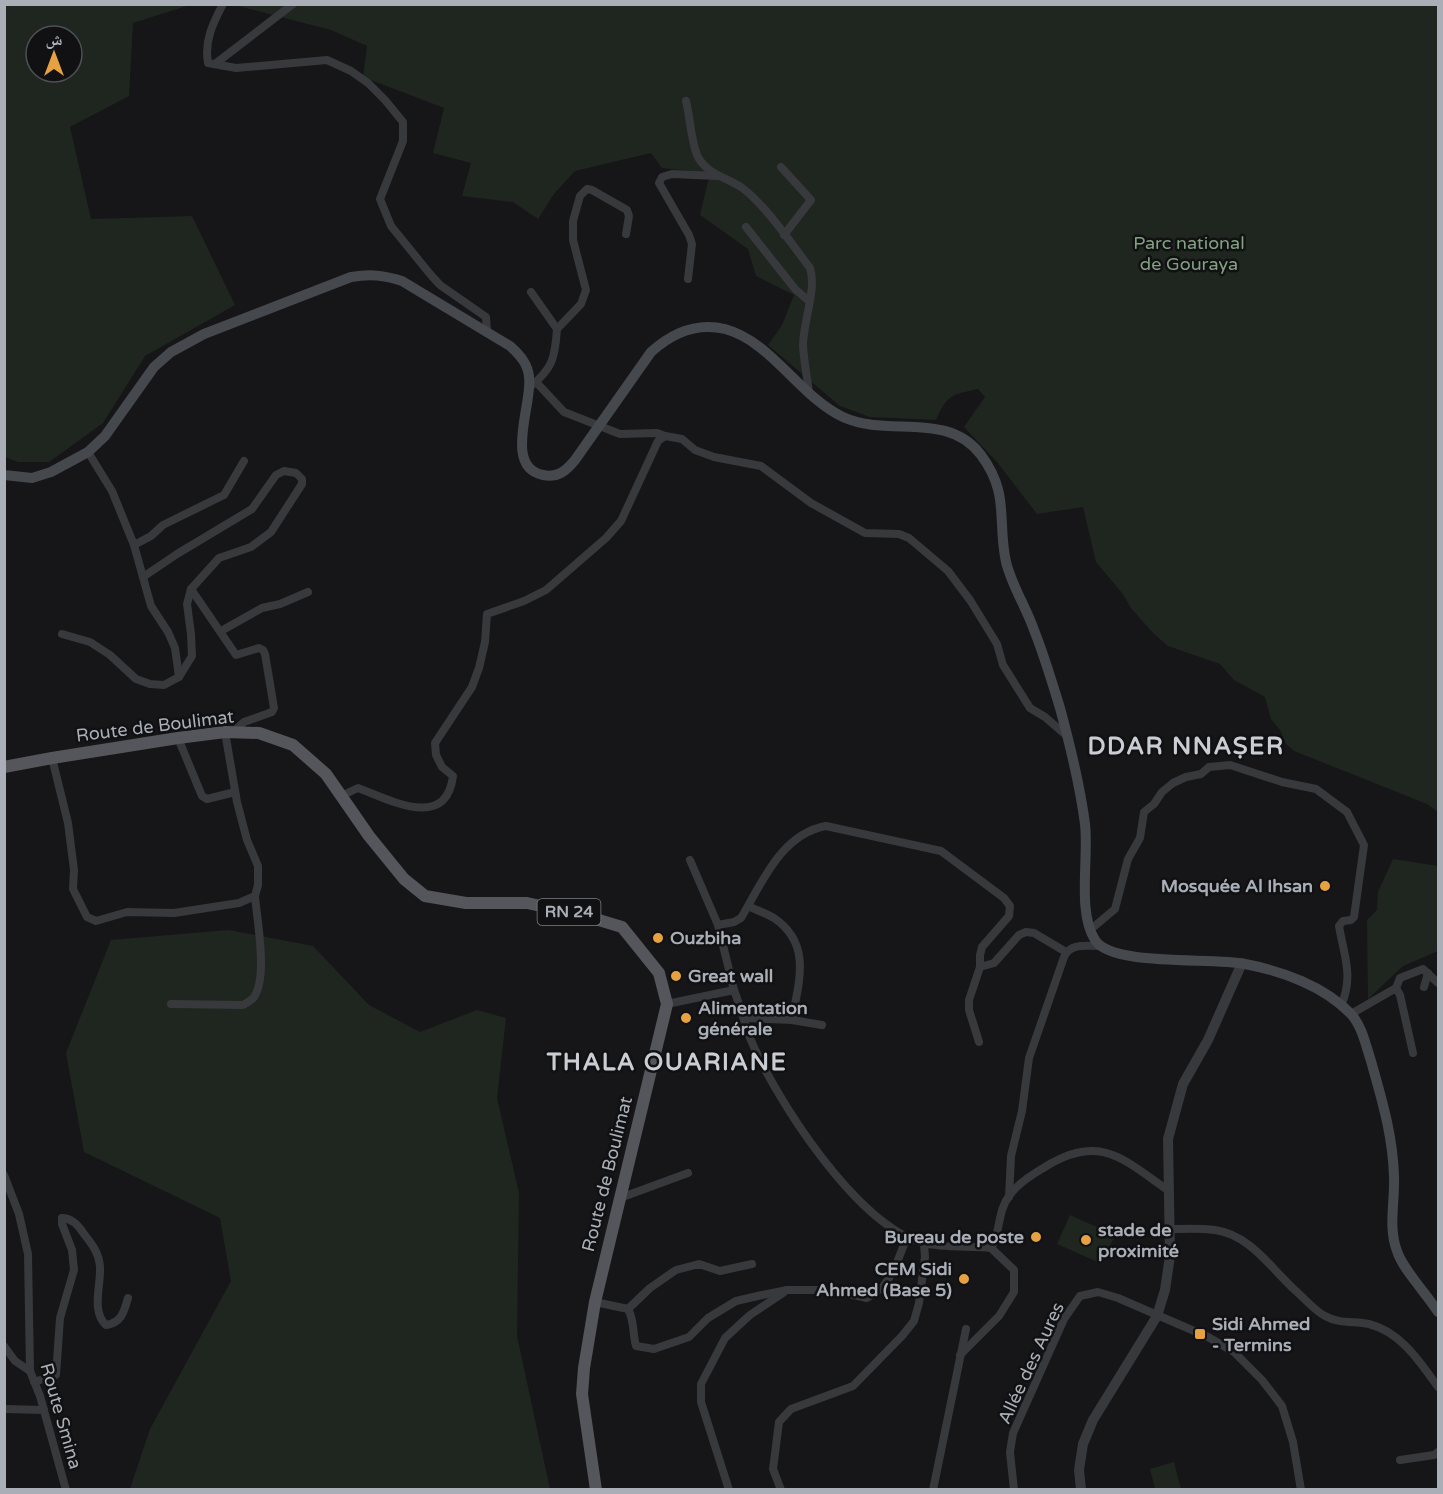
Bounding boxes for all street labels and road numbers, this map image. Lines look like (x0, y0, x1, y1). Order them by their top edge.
street label: Route de Boulimat (75, 705, 235, 747)
road number: RN 24 (538, 899, 600, 925)
street label: Route de Boulimat (577, 1094, 637, 1254)
street label: Allée des Aures (993, 1299, 1069, 1427)
street label: Route Smina (35, 1360, 87, 1472)

